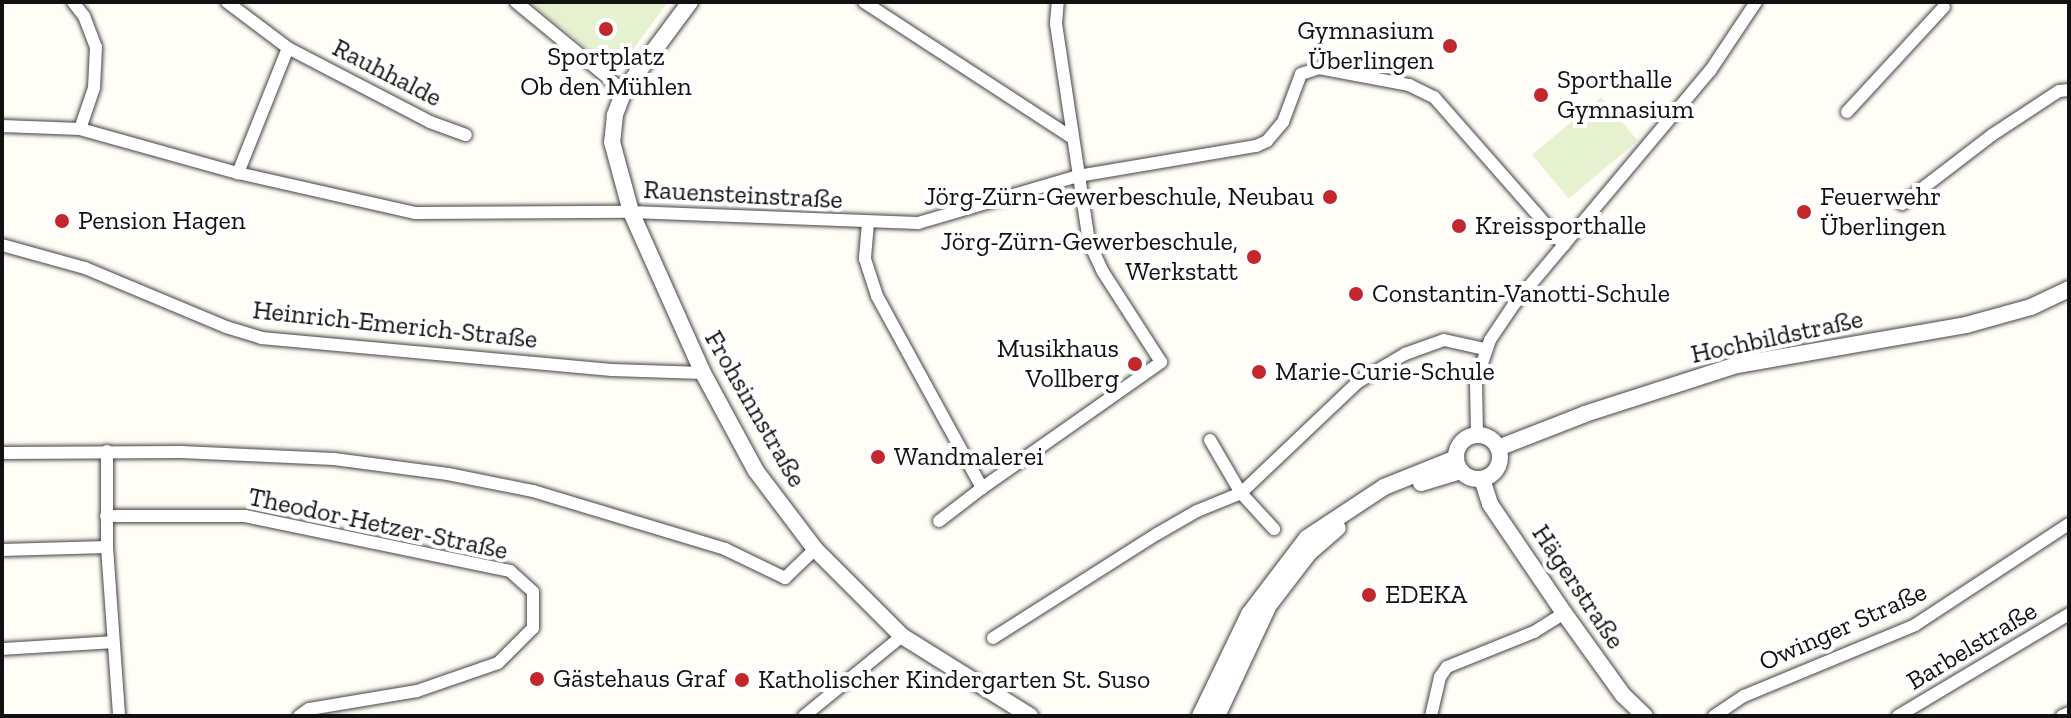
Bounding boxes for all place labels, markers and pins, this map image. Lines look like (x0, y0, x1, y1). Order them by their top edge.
place label: Gymnasium Überlingen (1297, 15, 1434, 76)
marker: Sportplatz Ob den Mühlen (597, 20, 615, 38)
marker: Gymnasium Überlingen (1441, 37, 1459, 55)
place label: Sportplatz Ob den Mühlen (520, 41, 692, 102)
place label: Sporthalle Gymnasium (1557, 64, 1694, 126)
marker: Sporthalle Gymnasium (1532, 86, 1550, 104)
place label: Jörg-Zürn-Gewerbeschule, Neubau (924, 181, 1314, 213)
place label: Feuerwehr Überlingen (1820, 181, 1946, 242)
marker: Jörg-Zürn-Gewerbeschule, Neubau (1321, 188, 1339, 206)
marker: Feuerwehr Überlingen (1795, 203, 1813, 221)
place label: Pension Hagen (78, 205, 246, 237)
place label: Kreissporthalle (1475, 210, 1646, 242)
marker: Pension Hagen (53, 212, 71, 230)
marker: Kreissporthalle (1450, 217, 1468, 235)
place label: Jörg-Zürn-Gewerbeschule, Werkstatt (941, 226, 1238, 288)
marker: Jörg-Zürn-Gewerbeschule, Werkstatt (1245, 248, 1263, 266)
place label: Constantin-Vanotti-Schule (1372, 278, 1670, 310)
marker: Constantin-Vanotti-Schule (1347, 285, 1365, 303)
place label: Musikhaus Vollberg (997, 333, 1119, 394)
marker: Musikhaus Vollberg (1126, 355, 1144, 373)
place label: Marie-Curie-Schule (1275, 356, 1495, 388)
marker: Marie-Curie-Schule (1250, 363, 1268, 381)
place label: Wandmalerei (894, 441, 1043, 473)
marker: Wandmalerei (869, 448, 887, 466)
place label: EDEKA (1385, 579, 1467, 611)
marker: EDEKA (1360, 586, 1378, 604)
place label: Gästehaus Graf (553, 663, 726, 695)
place label: Katholischer Kindergarten St. Suso (758, 664, 1151, 696)
marker: Gästehaus Graf (528, 670, 546, 688)
marker: Katholischer Kindergarten St. Suso (733, 671, 751, 689)

